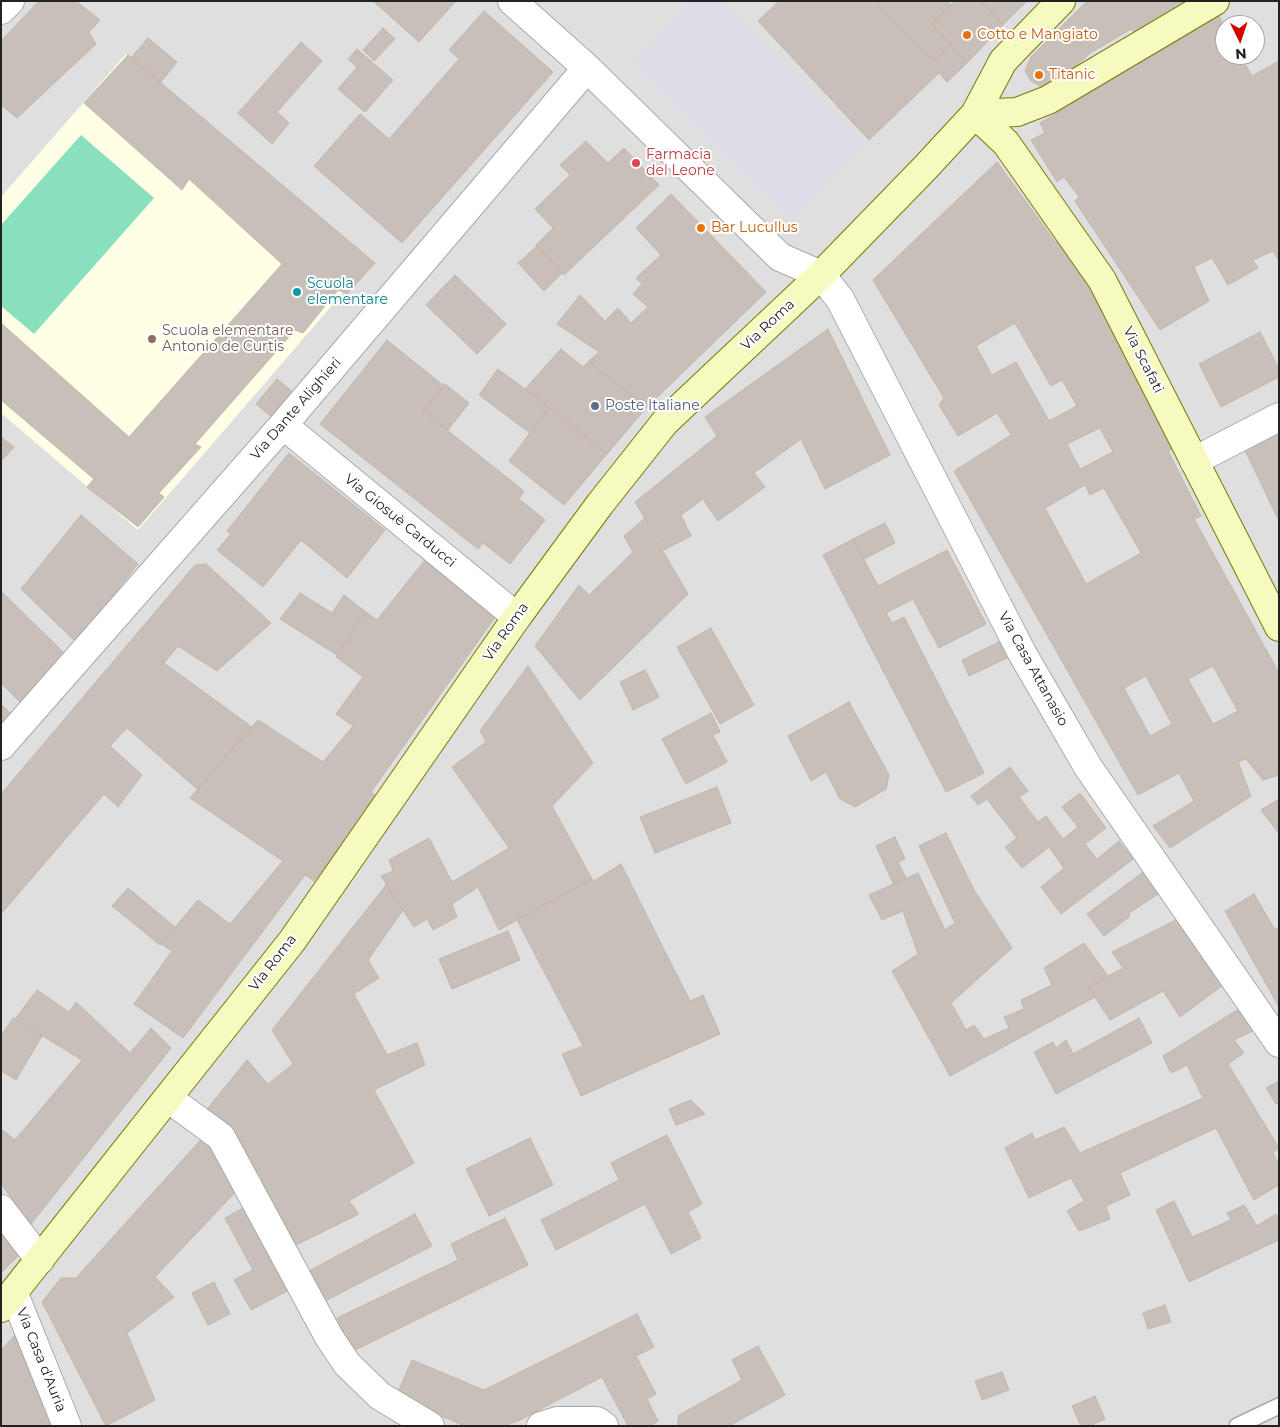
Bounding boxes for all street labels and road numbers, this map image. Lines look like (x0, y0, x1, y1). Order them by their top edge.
street label: Via Roma (738, 296, 798, 354)
street label: Via Scafati (1119, 324, 1167, 396)
street label: Via Dante Alighieri (247, 354, 345, 464)
street label: Via Giosuè Carducci (341, 471, 459, 571)
street label: Via Roma (480, 600, 532, 664)
street label: Via Casa Attanasio (995, 609, 1071, 729)
street label: Via Roma (246, 931, 300, 995)
street label: Via Casa d'Auria (12, 1306, 70, 1414)

